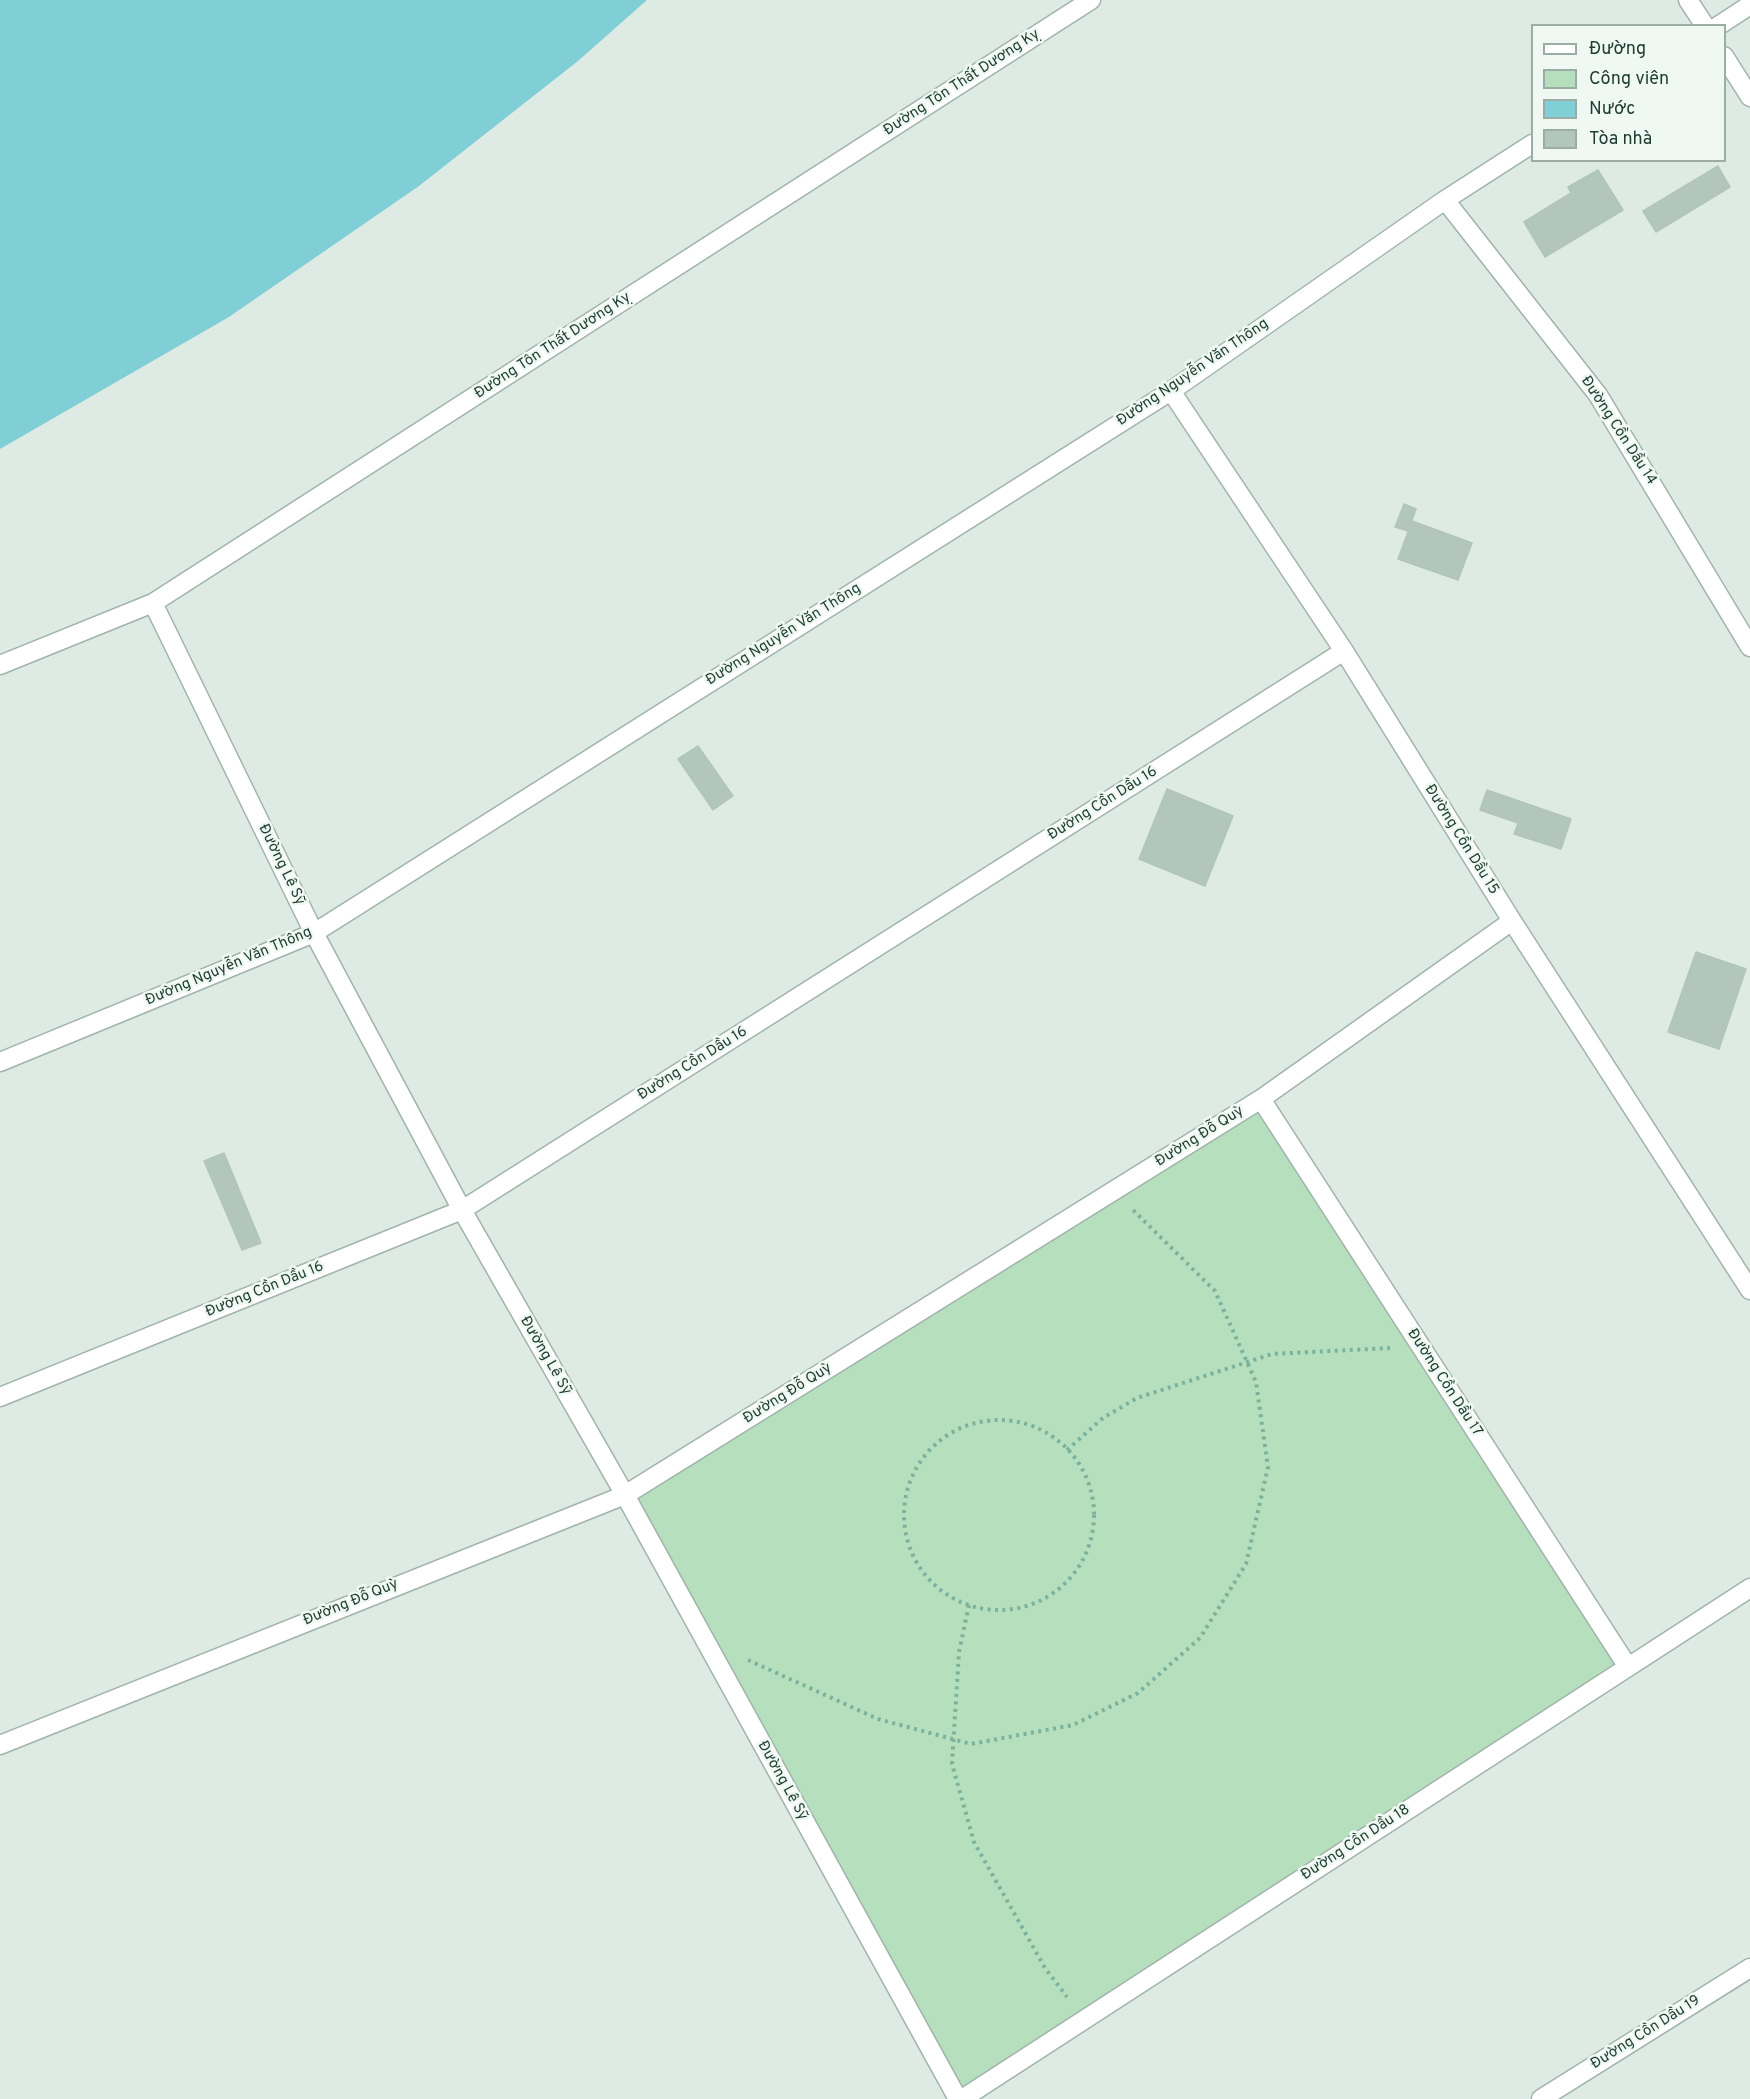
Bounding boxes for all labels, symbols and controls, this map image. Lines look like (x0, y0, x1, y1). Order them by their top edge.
legend (1531, 24, 1726, 162)
street label: Đường Tôn Thất Dương Kỵ (881, 26, 1043, 140)
text: Đường (1589, 38, 1646, 61)
text: Công viên (1589, 68, 1669, 91)
text: Nước (1589, 98, 1635, 121)
text: Tòa nhà (1589, 128, 1652, 151)
street label: Đường Tôn Thất Dương Kỵ (472, 289, 634, 403)
street label: Đường Nguyễn Văn Thông (1114, 315, 1272, 431)
street label: Đường Cồn Dầu 14 (1576, 373, 1660, 489)
street label: Đường Nguyễn Văn Thông (703, 580, 865, 690)
street label: Đường Cồn Dầu 16 (1045, 763, 1161, 845)
street label: Đường Cồn Dầu 15 (1420, 782, 1502, 898)
street label: Đường Lê Sỹ (254, 822, 308, 908)
street label: Đường Nguyễn Văn Thông (143, 924, 315, 1010)
street label: Đường Cồn Dầu 16 (635, 1023, 751, 1105)
street label: Đường Đỗ Quỳ (1152, 1103, 1248, 1171)
street label: Đường Cồn Dầu 16 (203, 1258, 327, 1322)
street label: Đường Lê Sỹ (515, 1313, 575, 1399)
street label: Đường Cồn Dầu 17 (1403, 1326, 1485, 1440)
street label: Đường Đỗ Quỳ (740, 1360, 836, 1428)
street label: Đường Đỗ Quỳ (301, 1576, 401, 1630)
street label: Đường Lê Sỹ (753, 1738, 811, 1824)
street label: Đường Cồn Dầu 18 (1298, 1801, 1414, 1885)
street label: Đường Cồn Dầu 19 (1588, 1992, 1704, 2074)

